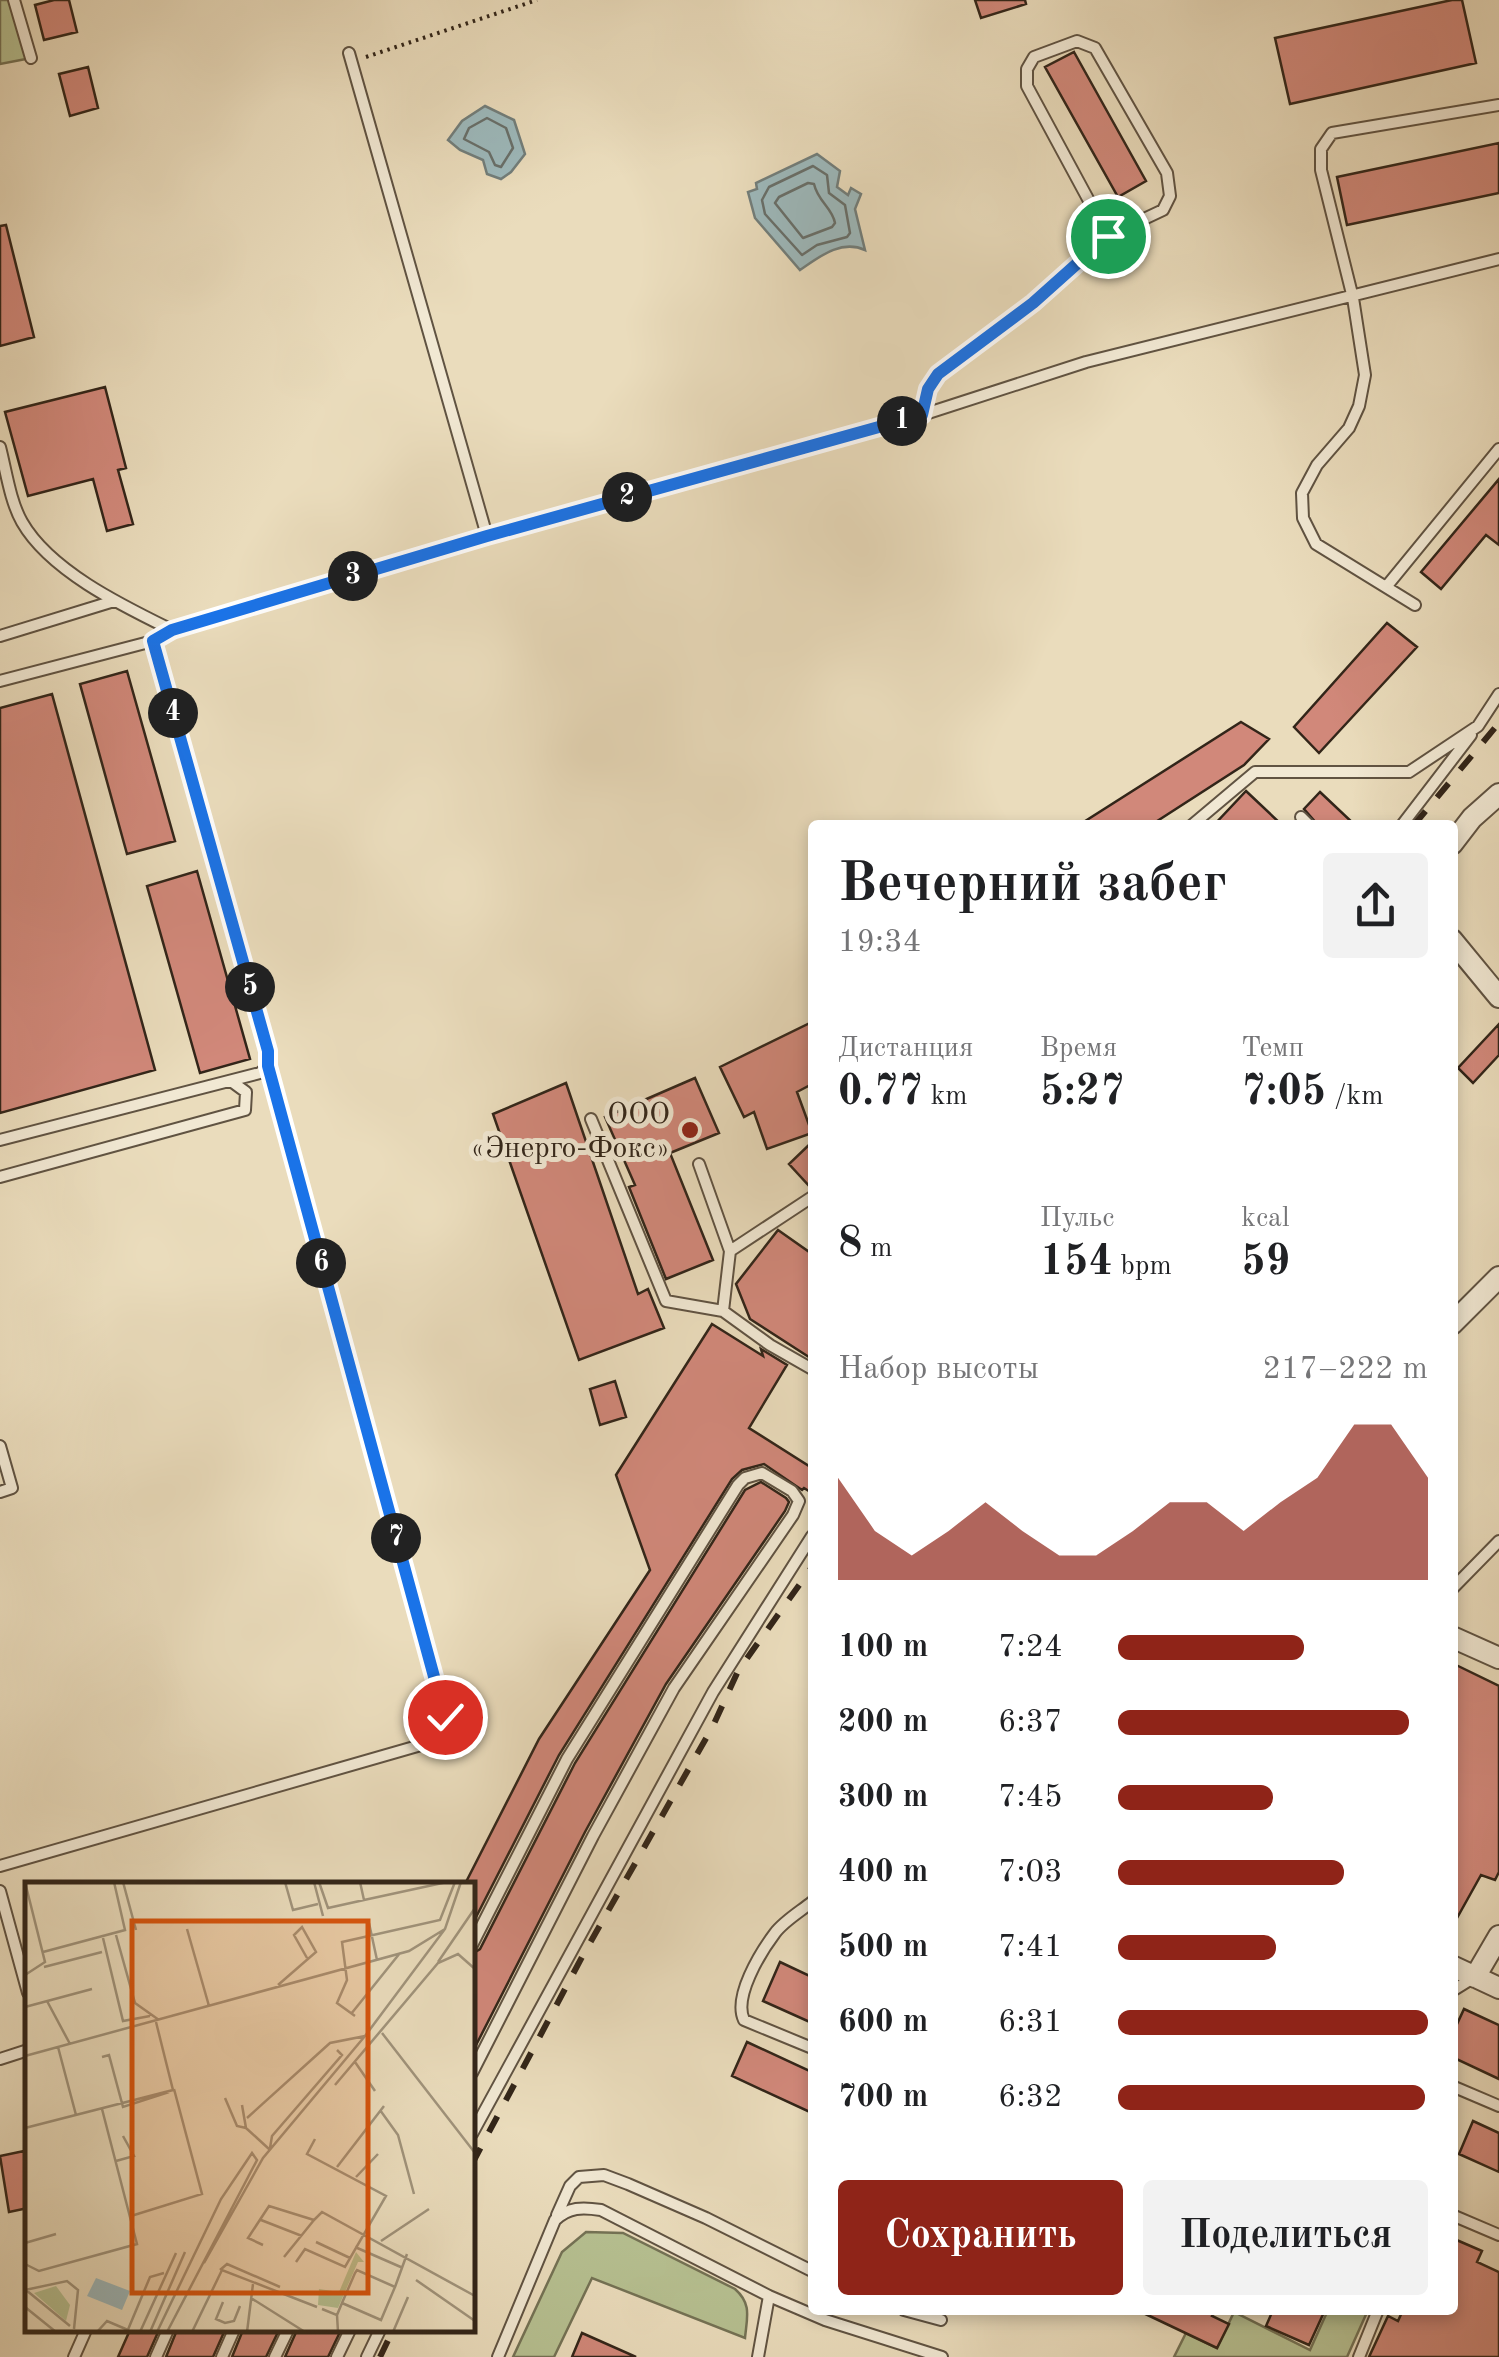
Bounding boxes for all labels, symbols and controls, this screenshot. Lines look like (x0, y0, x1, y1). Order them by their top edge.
pin (1066, 194, 1151, 279)
icon: arrive (1081, 209, 1136, 264)
pin: 1 (877, 396, 927, 446)
text: 1 (894, 407, 910, 435)
pin: 2 (602, 472, 652, 522)
text: 2 (619, 483, 635, 511)
pin: 3 (328, 551, 378, 601)
text: 3 (345, 562, 361, 590)
pin: 4 (148, 688, 198, 738)
text: 4 (165, 699, 181, 727)
button: share (1323, 853, 1428, 958)
text: Вечерний забег (838, 858, 1227, 913)
text: 19:34 (838, 927, 921, 959)
pin: 5 (225, 962, 275, 1012)
text: 5 (242, 973, 258, 1001)
text: Дистанция (838, 1035, 973, 1063)
text: Время (1040, 1035, 1117, 1063)
text: Темп (1241, 1035, 1304, 1063)
text: 0.77 (838, 1072, 923, 1114)
text: 5:27 (1040, 1072, 1125, 1114)
text: 7:05 (1241, 1072, 1326, 1114)
text: km (923, 1083, 967, 1111)
text: /km (1326, 1083, 1383, 1111)
place label: ООО «Энерго-Фокс» (471, 1100, 670, 1164)
marker: ООО «Энерго-Фокс» (679, 1119, 701, 1141)
text: Пульс (1040, 1205, 1114, 1233)
text: kcal (1241, 1205, 1290, 1233)
text: 8 (838, 1224, 862, 1266)
text: m (862, 1235, 892, 1263)
pin: 6 (296, 1238, 346, 1288)
text: 154 (1040, 1242, 1113, 1284)
text: 59 (1241, 1242, 1290, 1284)
text: 6 (313, 1249, 329, 1277)
text: bpm (1113, 1253, 1172, 1281)
text: Набор высоты (838, 1354, 1039, 1386)
text: 217–222 m (1262, 1354, 1428, 1386)
pin: 7 (371, 1513, 421, 1563)
text: 7 (388, 1524, 404, 1552)
text: 100 m (838, 1632, 928, 1664)
text: 7:24 (998, 1632, 1063, 1664)
pin (403, 1675, 488, 1760)
icon: check (418, 1690, 473, 1745)
text: 200 m (838, 1707, 928, 1739)
text: 6:37 (998, 1707, 1063, 1739)
text: 300 m (838, 1782, 928, 1814)
text: 7:45 (998, 1782, 1063, 1814)
text: 400 m (838, 1857, 928, 1889)
text: 7:03 (998, 1857, 1063, 1889)
inset map (25, 1882, 475, 2332)
text: 500 m (838, 1932, 928, 1964)
text: 7:41 (998, 1932, 1063, 1964)
text: 600 m (838, 2007, 928, 2039)
text: 6:31 (998, 2007, 1063, 2039)
text: 700 m (838, 2082, 928, 2114)
text: 6:32 (998, 2082, 1063, 2114)
button: Сохранить (838, 2180, 1123, 2295)
button: Поделиться (1143, 2180, 1428, 2295)

